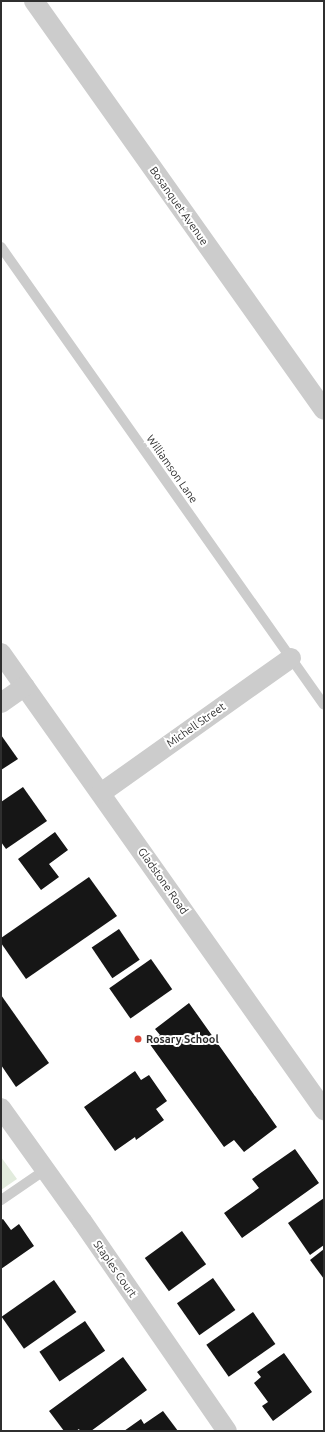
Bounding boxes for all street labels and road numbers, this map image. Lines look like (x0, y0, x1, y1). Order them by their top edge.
street label: Bosanquet Avenue (147, 164, 211, 248)
street label: Williamson Lane (144, 432, 200, 506)
street label: Michell Street (164, 700, 228, 750)
street label: Gladstone Road (135, 845, 191, 917)
street label: Staples Court (91, 1238, 139, 1300)

